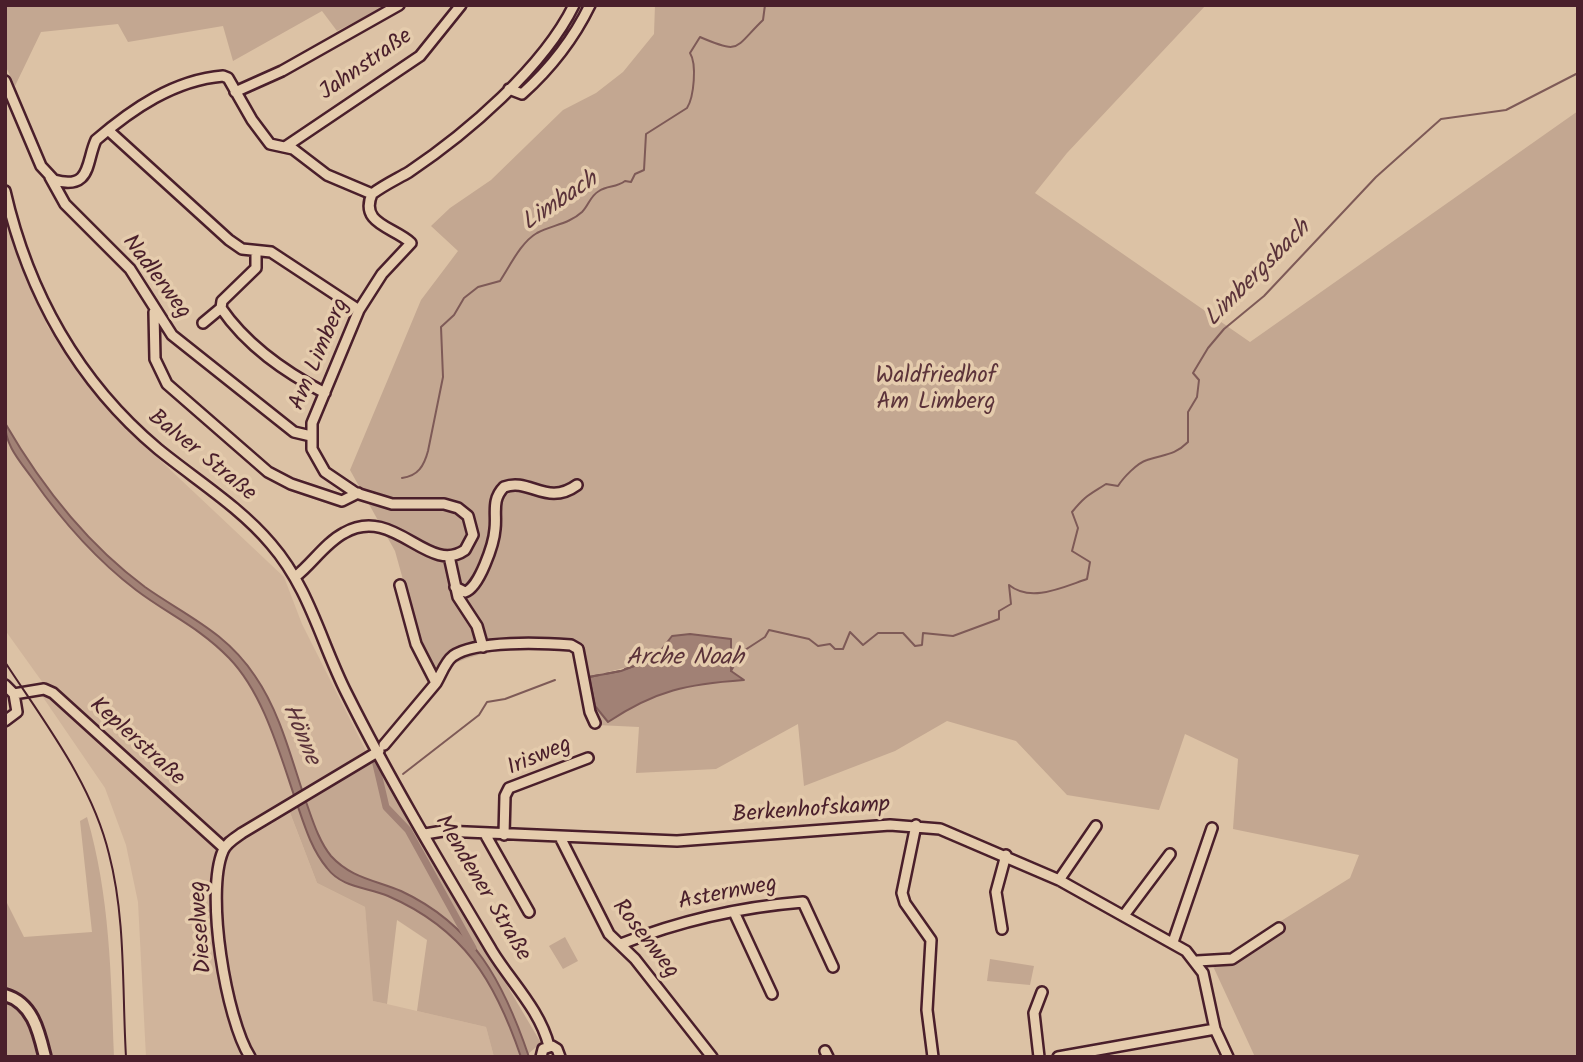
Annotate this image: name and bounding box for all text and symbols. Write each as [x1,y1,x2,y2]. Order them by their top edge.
street label: Jahnstraße [315,24,419,108]
water label: Limbach [518,167,604,239]
water label: Limbergsbach [1200,216,1318,334]
street label: Nadlerweg [114,230,196,326]
street label: Am Limberg [285,295,357,415]
park label: Waldfriedhof Am Limberg [876,364,996,418]
street label: Balver Straße [141,405,261,509]
water label: Arche Noah [626,646,744,674]
street label: Keplerstraße [82,693,190,793]
water label: Hönne [273,700,325,770]
street label: Irisweg [504,732,576,784]
street label: Berkenhofskamp [731,793,891,831]
street label: Mendener Straße [427,811,535,967]
street label: Asternweg [676,872,780,918]
street label: Dieselweg [186,880,220,974]
street label: Rosenweg [604,895,684,985]

